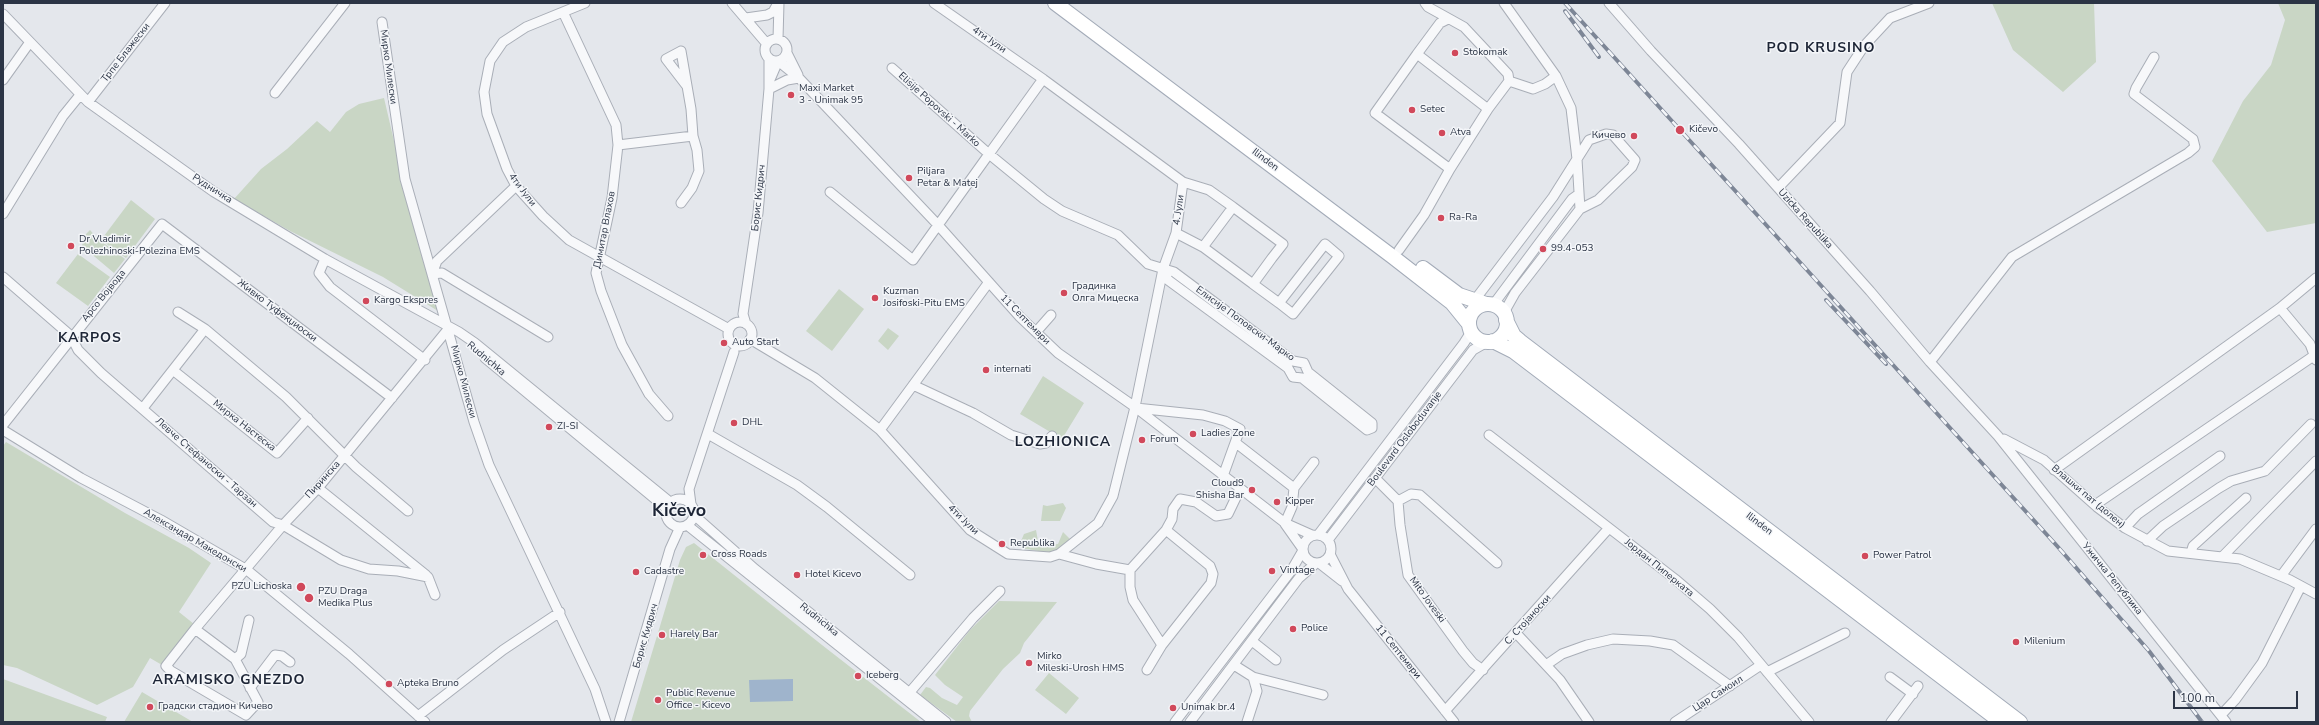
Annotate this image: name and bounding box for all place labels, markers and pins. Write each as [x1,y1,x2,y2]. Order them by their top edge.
place label: Stokomak [1463,47,1507,59]
marker: Stokomak [1450,48,1460,58]
place label: Maxi Market 3 - Unimak 95 [799,83,863,106]
marker: Maxi Market 3 - Unimak 95 [786,90,796,100]
place label: Setec [1420,104,1445,116]
marker: Setec [1407,105,1417,115]
marker: Kičevo [1674,124,1686,136]
place label: Kičevo [1689,124,1718,136]
place label: Atva [1450,127,1471,139]
marker: Atva [1437,128,1447,138]
place label: Кичево [1592,130,1626,142]
marker: Кичево [1629,131,1639,141]
place label: Piljara Petar & Matej [917,166,978,190]
marker: Piljara Petar & Matej [904,173,914,183]
place label: Ra-Ra [1449,212,1477,224]
marker: Ra-Ra [1436,213,1446,223]
place label: Dr Vladimir Polezhinoski-Polezina EMS [79,234,200,258]
marker: Dr Vladimir Polezhinoski-Polezina EMS [66,241,76,251]
place label: 99.4-053 [1551,243,1594,255]
marker: 99.4-053 [1538,244,1548,254]
place label: Градинка Олга Мицеска [1072,281,1139,304]
place label: Kuzman Josifoski-Pitu EMS [883,286,965,310]
marker: Градинка Олга Мицеска [1059,288,1069,298]
marker: Kuzman Josifoski-Pitu EMS [870,293,880,303]
place label: Kargo Ekspres [374,295,438,307]
marker: Kargo Ekspres [361,296,371,306]
place label: Auto Start [732,337,779,349]
marker: Auto Start [719,338,729,348]
place label: internati [994,364,1031,376]
marker: internati [981,365,991,375]
place label: DHL [742,417,762,429]
marker: DHL [729,418,739,428]
place label: ZI-SI [557,421,578,433]
marker: ZI-SI [544,422,554,432]
place label: Ladies Zone [1201,428,1255,440]
marker: Ladies Zone [1188,429,1198,439]
place label: Forum [1150,434,1179,446]
marker: Forum [1137,435,1147,445]
place label: Cloud9 Shisha Bar [1196,478,1244,502]
marker: Cloud9 Shisha Bar [1247,485,1257,495]
place label: Kipper [1285,496,1314,508]
marker: Kipper [1272,497,1282,507]
place label: Republika [1010,538,1055,550]
marker: Republika [997,539,1007,549]
place label: Cross Roads [711,549,767,561]
marker: Cross Roads [698,550,708,560]
place label: Power Patrol [1873,550,1931,562]
marker: Power Patrol [1860,551,1870,561]
place label: Vintage [1280,565,1315,577]
place label: Cadastre [644,566,684,578]
marker: Vintage [1267,566,1277,576]
marker: Cadastre [631,567,641,577]
place label: Hotel Kicevo [805,569,861,581]
marker: Hotel Kicevo [792,570,802,580]
place label: PZU Lichoska [231,581,292,593]
marker: PZU Lichoska [295,581,307,593]
place label: PZU Draga Medika Plus [318,586,373,610]
marker: PZU Draga Medika Plus [303,592,315,604]
place label: Police [1301,623,1328,635]
marker: Police [1288,624,1298,634]
place label: Harely Bar [670,629,718,641]
marker: Harely Bar [657,630,667,640]
place label: Milenium [2024,636,2065,648]
marker: Milenium [2011,637,2021,647]
place label: Mirko Mileski-Urosh HMS [1037,651,1124,674]
marker: Mirko Mileski-Urosh HMS [1024,658,1034,668]
place label: Iceberg [866,670,899,682]
marker: Iceberg [853,671,863,681]
place label: Apteka Bruno [397,678,459,690]
marker: Apteka Bruno [384,679,394,689]
place label: Public Revenue Office - Kicevo [666,688,735,712]
marker: Public Revenue Office - Kicevo [653,695,663,705]
place label: Градски стадион Кичево [158,701,273,713]
marker: Градски стадион Кичево [145,702,155,712]
place label: Unimak br.4 [1181,702,1235,714]
marker: Unimak br.4 [1168,703,1178,713]

